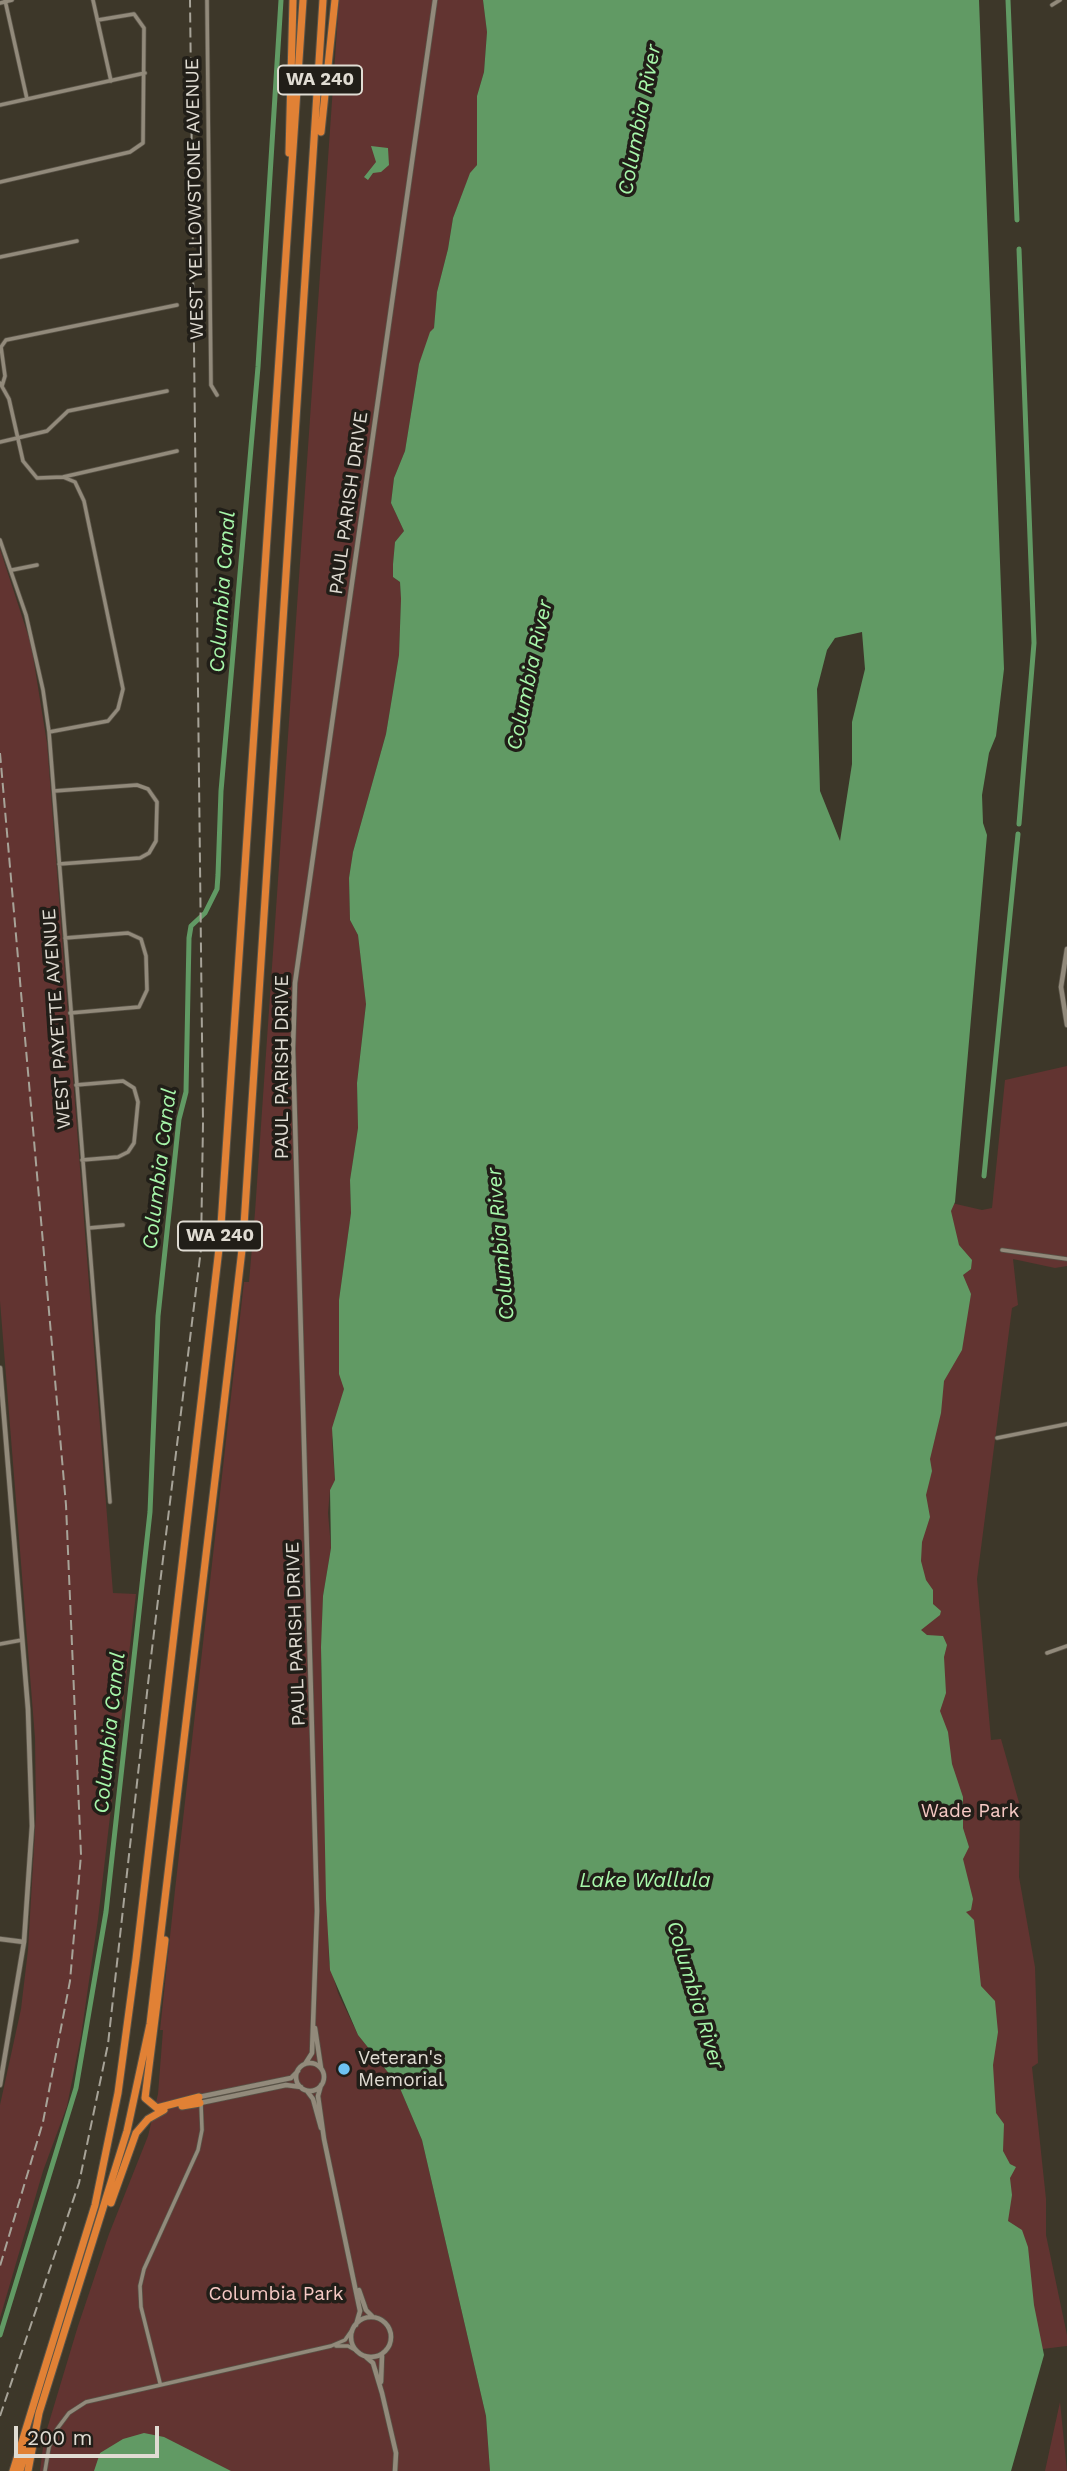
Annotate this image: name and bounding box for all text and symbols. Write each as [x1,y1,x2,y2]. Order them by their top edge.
water label: Columbia River [613,42,667,198]
street label: WEST YELLOWSTONE AVENUE [181,58,209,340]
road number: WA 240 [278,66,362,94]
street label: PAUL PARISH DRIVE [325,410,373,596]
water label: Columbia Canal [205,510,241,674]
water label: Columbia River [502,598,558,752]
street label: WEST PAYETTE AVENUE [38,908,76,1130]
street label: PAUL PARISH DRIVE [271,975,293,1159]
water label: Columbia Canal [138,1087,182,1251]
water label: Columbia River [482,1167,520,1321]
road number: WA 240 [178,1222,262,1251]
street label: PAUL PARISH DRIVE [281,1541,311,1727]
water label: Columbia Canal [89,1651,131,1815]
park label: Wade Park [921,1800,1019,1822]
water label: Lake Wallula [579,1868,711,1894]
water label: Columbia River [661,1918,729,2072]
place label: Veteran's Memorial [358,2047,444,2091]
marker: Veteran's Memorial [336,2061,352,2077]
park label: Columbia Park [208,2283,344,2305]
scale bar [18,2412,163,2456]
text: 200 m [27,2425,93,2450]

